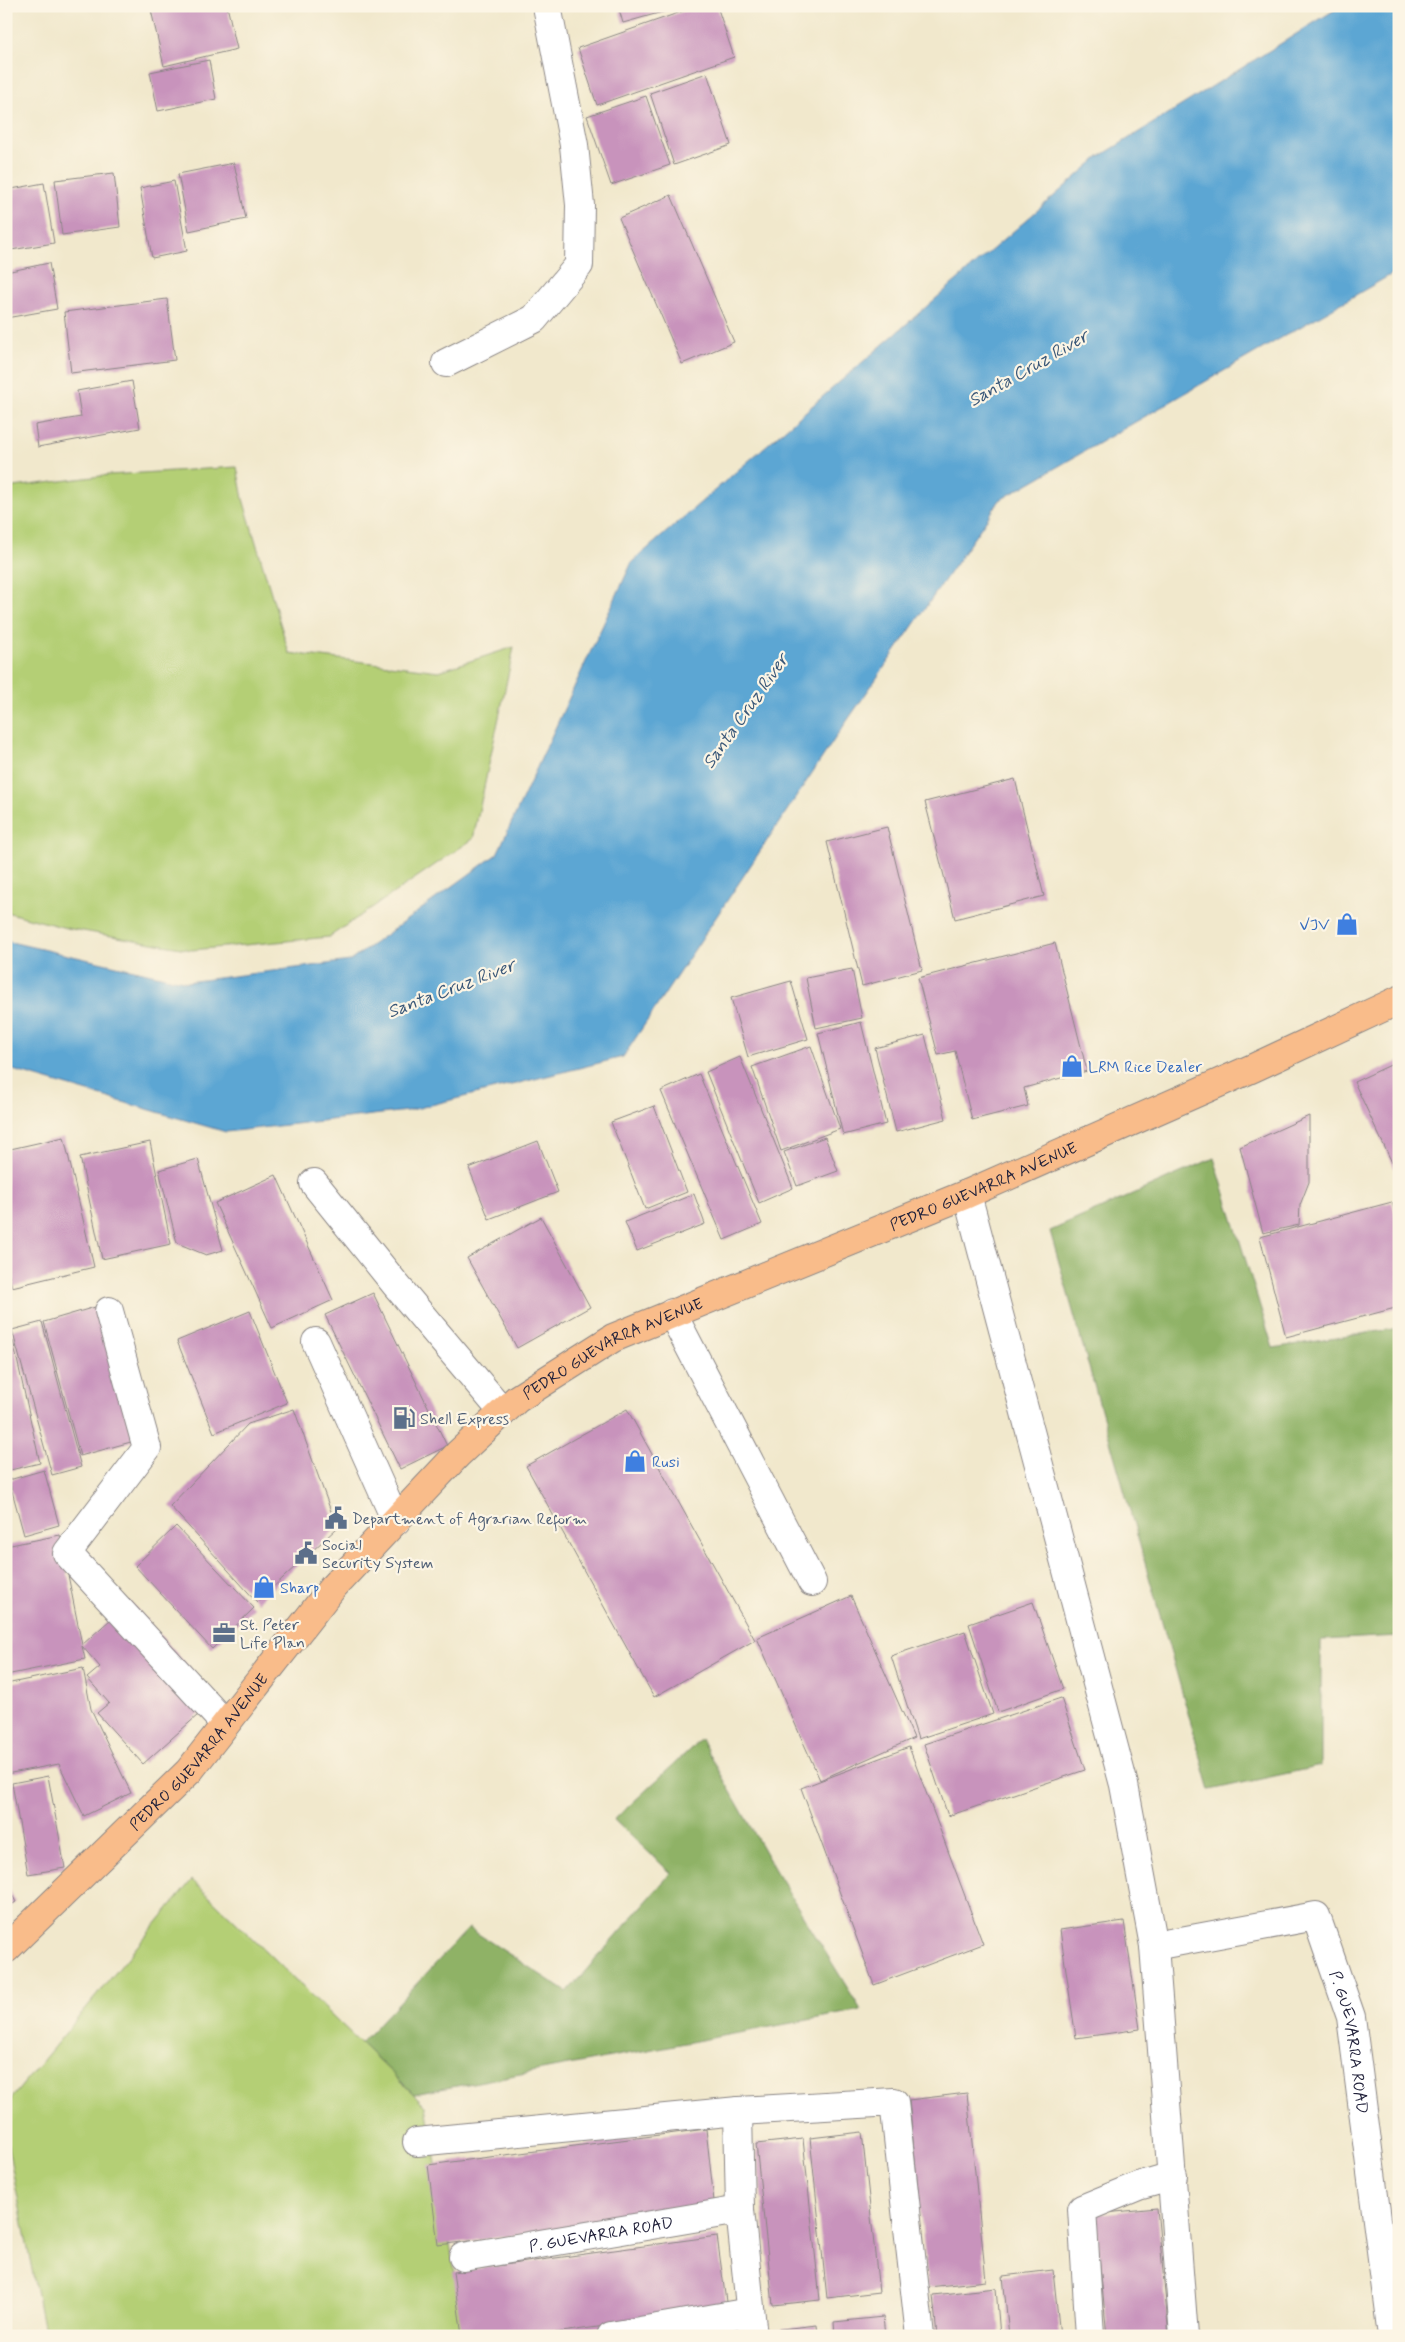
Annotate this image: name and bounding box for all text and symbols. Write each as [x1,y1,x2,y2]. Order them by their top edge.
water label: Santa Cruz River [964,324,1095,413]
water label: Santa Cruz River [697,647,796,774]
shop icon: VJV [1334,911,1360,937]
place label: VJV [1300,915,1330,936]
water label: Santa Cruz River [384,953,521,1024]
shop icon: LRM Rice Dealer [1059,1053,1085,1079]
place label: LRM Rice Dealer [1088,1057,1202,1078]
street label: PEDRO GUEVARRA AVENUE [887,1138,1081,1236]
street label: PEDRO GUEVARRA AVENUE [519,1293,706,1405]
fuel station icon: Shell Express [391,1405,417,1431]
place label: Shell Express [420,1409,509,1430]
shop icon: Rusi [622,1448,648,1474]
place label: Rusi [652,1452,680,1473]
public building icon: Department of Agrarian Reform [323,1505,349,1531]
place label: Department of Agrarian Reform [352,1509,587,1532]
place label: Social Security System [322,1535,433,1574]
public building icon: Social Security System [293,1540,319,1566]
shop icon: Sharp [251,1574,277,1600]
place label: Sharp [280,1578,319,1599]
place label: St. Peter Life Plan [240,1615,305,1654]
office icon: St. Peter Life Plan [211,1620,237,1646]
street label: PEDRO GUEVARRA AVENUE [125,1670,273,1836]
street label: P. GUEVARRA ROAD [1324,1968,1372,2115]
street label: P. GUEVARRA ROAD [528,2212,675,2258]

